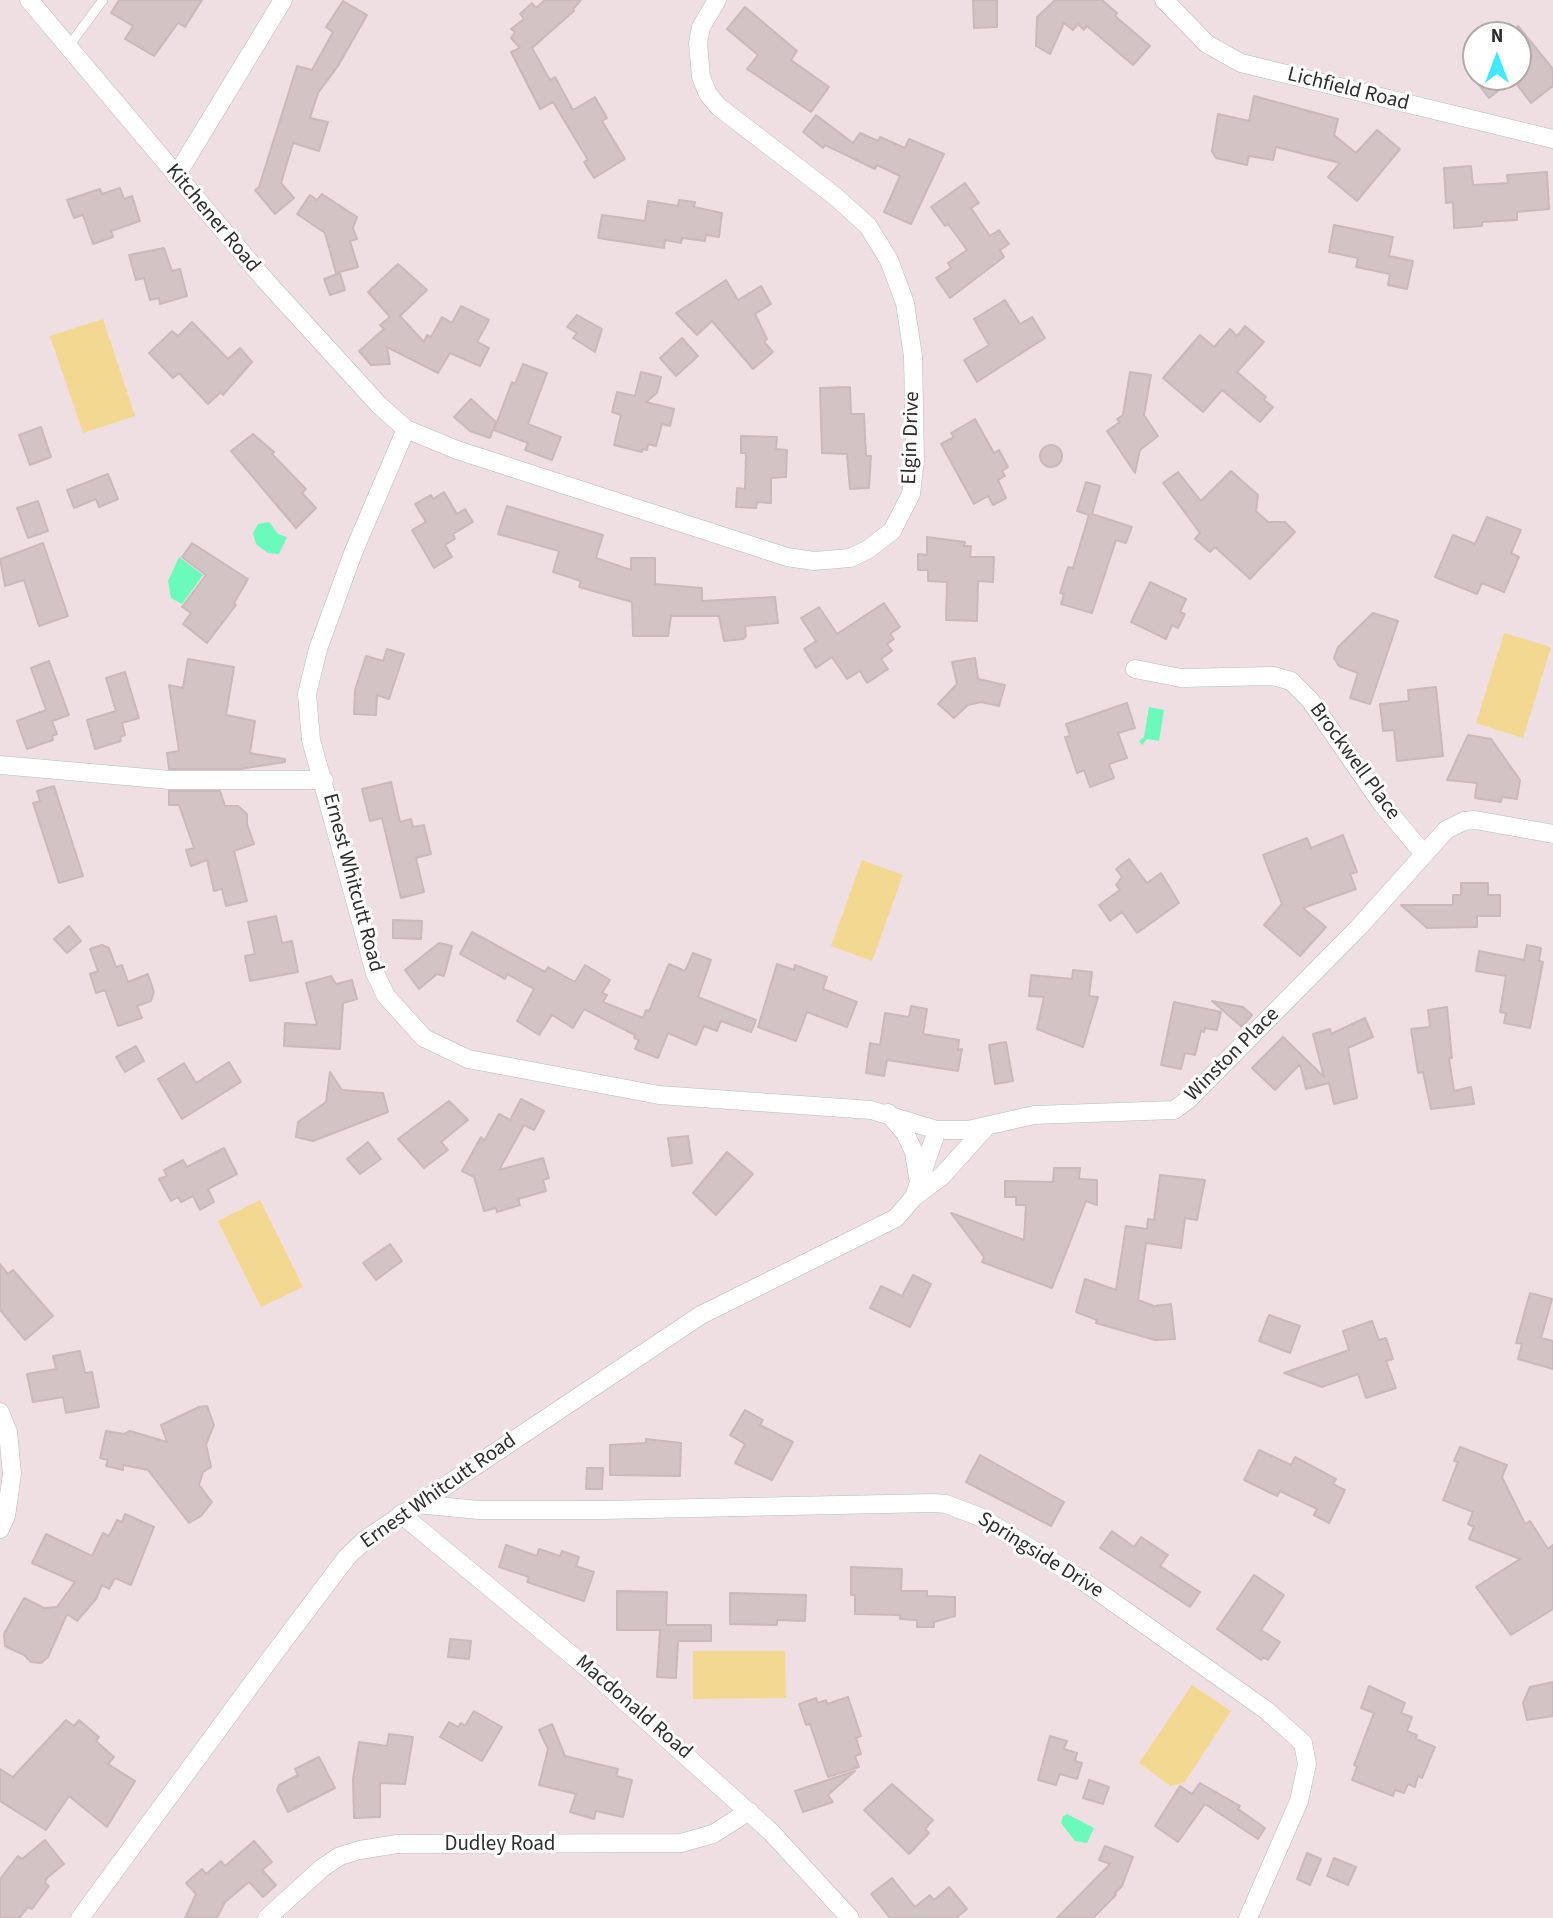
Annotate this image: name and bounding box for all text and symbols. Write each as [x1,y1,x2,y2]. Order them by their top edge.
north arrow [1462,21,1532,91]
text: N [1491,23,1503,50]
street label: Lichfield Road [1285,63,1411,117]
street label: Kitchener Road [159,160,265,278]
street label: Elgin Drive [898,391,926,485]
street label: Brockwell Place [1303,699,1405,825]
street label: Ernest Whitcutt Road [316,791,388,975]
street label: Winston Place [1181,1003,1285,1107]
street label: Ernest Whitcutt Road [356,1429,522,1555]
street label: Springside Drive [973,1507,1107,1605]
street label: Macdonald Road [569,1650,697,1766]
street label: Dudley Road [445,1832,555,1858]

